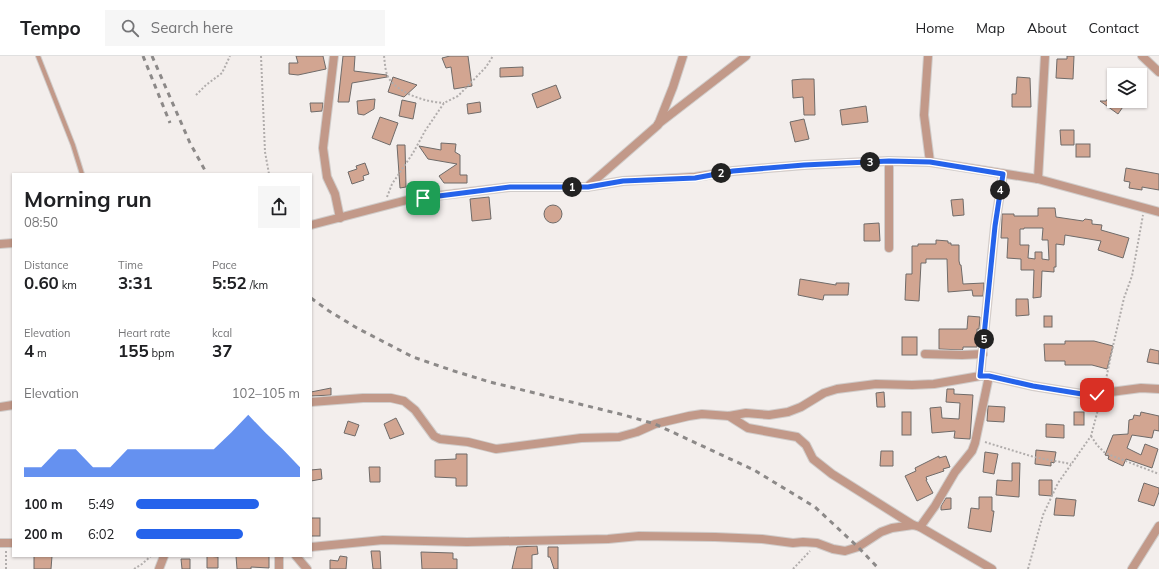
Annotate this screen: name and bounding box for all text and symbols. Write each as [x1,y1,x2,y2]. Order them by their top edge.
search box [105,10,385,46]
text: Tempo [20,16,81,40]
icon: search [119,17,141,39]
text: Search here [151,18,233,37]
text: Home [915,19,954,37]
text: Map [976,19,1005,37]
text: About [1027,19,1067,37]
text: Contact [1089,19,1139,37]
map controls [1107,68,1147,108]
button: layers [1107,68,1147,108]
pin: 3 [860,152,880,172]
text: 3 [867,155,873,169]
pin: 2 [711,163,731,183]
text: 2 [718,166,724,180]
pin: 1 [562,177,582,197]
text: 1 [569,180,575,194]
pin: 4 [990,180,1010,200]
pin [406,181,440,215]
text: 4 [997,183,1003,197]
text: Morning run [24,185,152,213]
button: share [258,186,300,228]
icon: arrive [412,187,434,209]
text: 08:50 [24,214,58,230]
text: Distance [24,258,68,272]
text: Time [118,258,143,272]
text: Pace [212,258,237,272]
text: 0.60 [24,272,59,293]
text: 3:31 [118,272,153,293]
text: 5:52 [212,272,247,293]
text: km [59,278,77,292]
text: /km [247,278,268,292]
text: Elevation [24,326,71,340]
text: Heart rate [118,326,170,340]
text: kcal [212,326,232,340]
pin: 5 [974,329,994,349]
text: 5 [981,332,987,346]
text: 4 [24,340,34,361]
text: 155 [118,340,149,361]
text: 37 [212,340,232,361]
text: m [34,346,47,360]
text: bpm [149,346,174,360]
pin [1080,378,1114,412]
icon: check [1086,384,1108,406]
text: Elevation [24,385,79,401]
text: 102–105 m [232,385,300,401]
text: 100 m [24,496,63,512]
text: 5:49 [88,496,114,512]
text: 200 m [24,526,63,542]
text: 6:02 [88,526,114,542]

